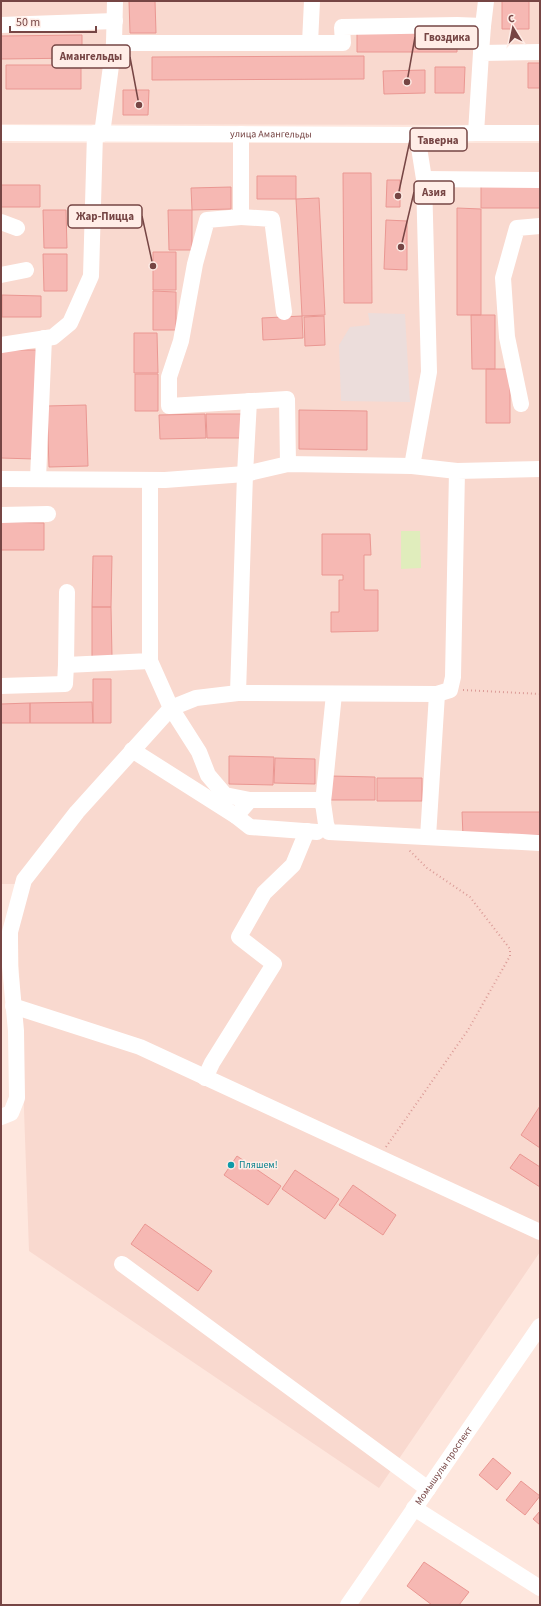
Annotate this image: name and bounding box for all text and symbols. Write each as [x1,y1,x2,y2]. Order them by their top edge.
scale bar [10,8,96,34]
north arrow [493,8,533,48]
text: С [507,11,516,27]
text: 50 m [16,14,40,31]
callout: Гвоздика [415,26,478,49]
text: Гвоздика [424,30,471,45]
callout: Амангельды [52,45,130,68]
text: Амангельды [59,49,122,64]
street label: улица Амангельды [230,127,312,141]
callout: Таверна [410,128,467,151]
text: Таверна [417,133,459,148]
callout: Азия [414,181,454,204]
text: Азия [421,185,446,200]
callout: Жар-Пицца [68,205,142,228]
text: Жар-Пицца [76,209,134,224]
place label: Пляшем! [239,1158,278,1172]
marker: Пляшем! [226,1160,236,1170]
street label: Момышулы проспект [412,1423,476,1508]

